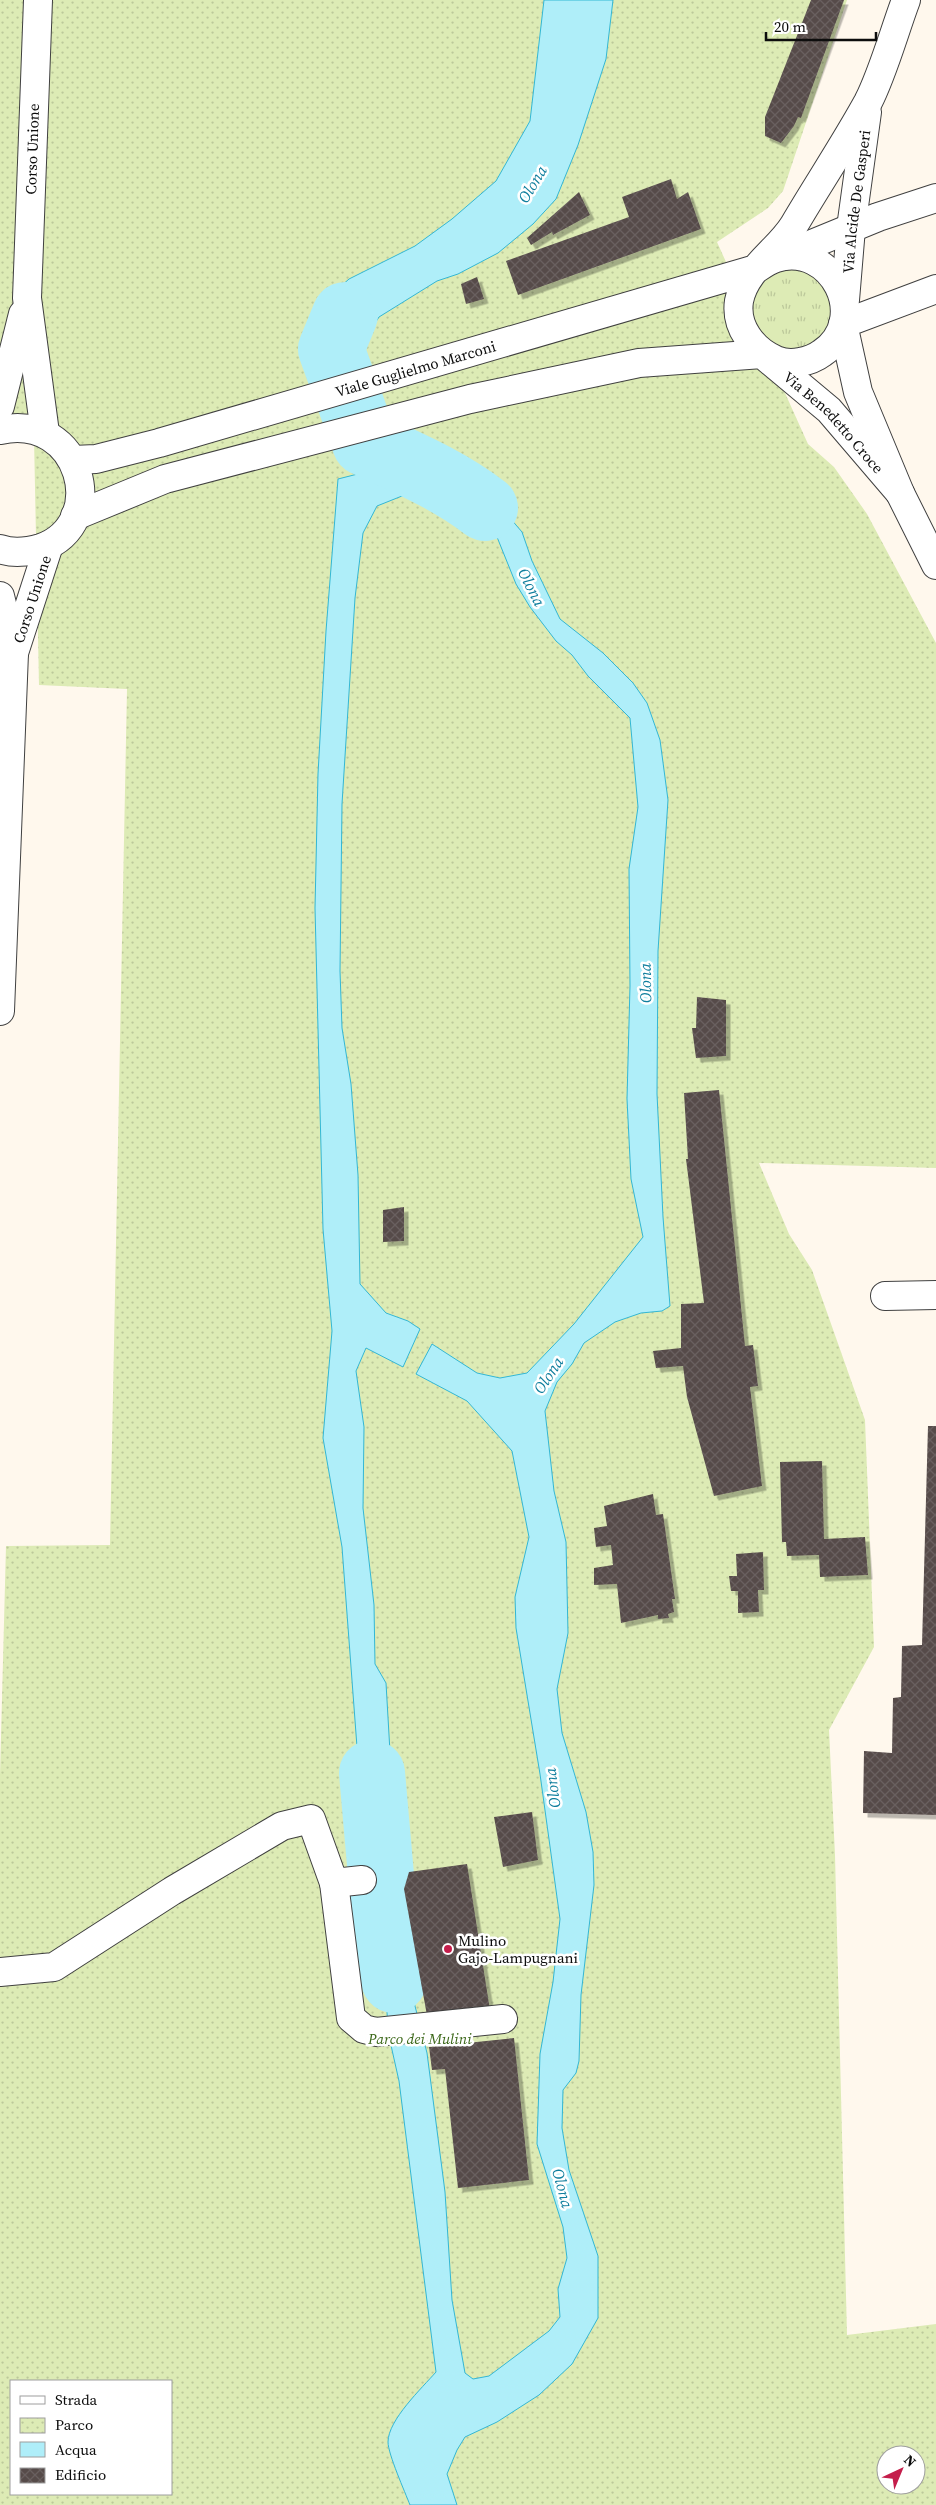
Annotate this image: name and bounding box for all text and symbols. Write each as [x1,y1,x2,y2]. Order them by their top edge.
scale bar [766,10,876,42]
text: 20 m [774,16,806,37]
street label: Corso Unione [20,103,44,195]
street label: Via Alcide De Gasperi [837,128,875,274]
water label: Olona [512,161,552,207]
street label: Viale Guglielmo Marconi [333,335,498,402]
street label: Via Benedetto Croce [779,366,889,478]
street label: Corso Unione [7,552,56,646]
water label: Olona [513,564,551,610]
water label: Olona [634,962,656,1003]
water label: Olona [528,1352,569,1398]
water label: Olona [539,1766,565,1809]
place label: Mulino Gajo-Lampugnani [458,1930,578,1968]
marker: Mulino Gajo-Lampugnani [442,1943,454,1955]
park label: Parco dei Mulini [367,2028,472,2049]
water label: Olona [547,2166,579,2211]
legend [10,2380,172,2495]
text: Strada [55,2389,98,2410]
text: Parco [55,2414,93,2435]
text: Acqua [55,2439,97,2460]
north arrow [876,2445,926,2495]
text: N [899,2450,921,2471]
text: Edificio [55,2464,106,2485]

